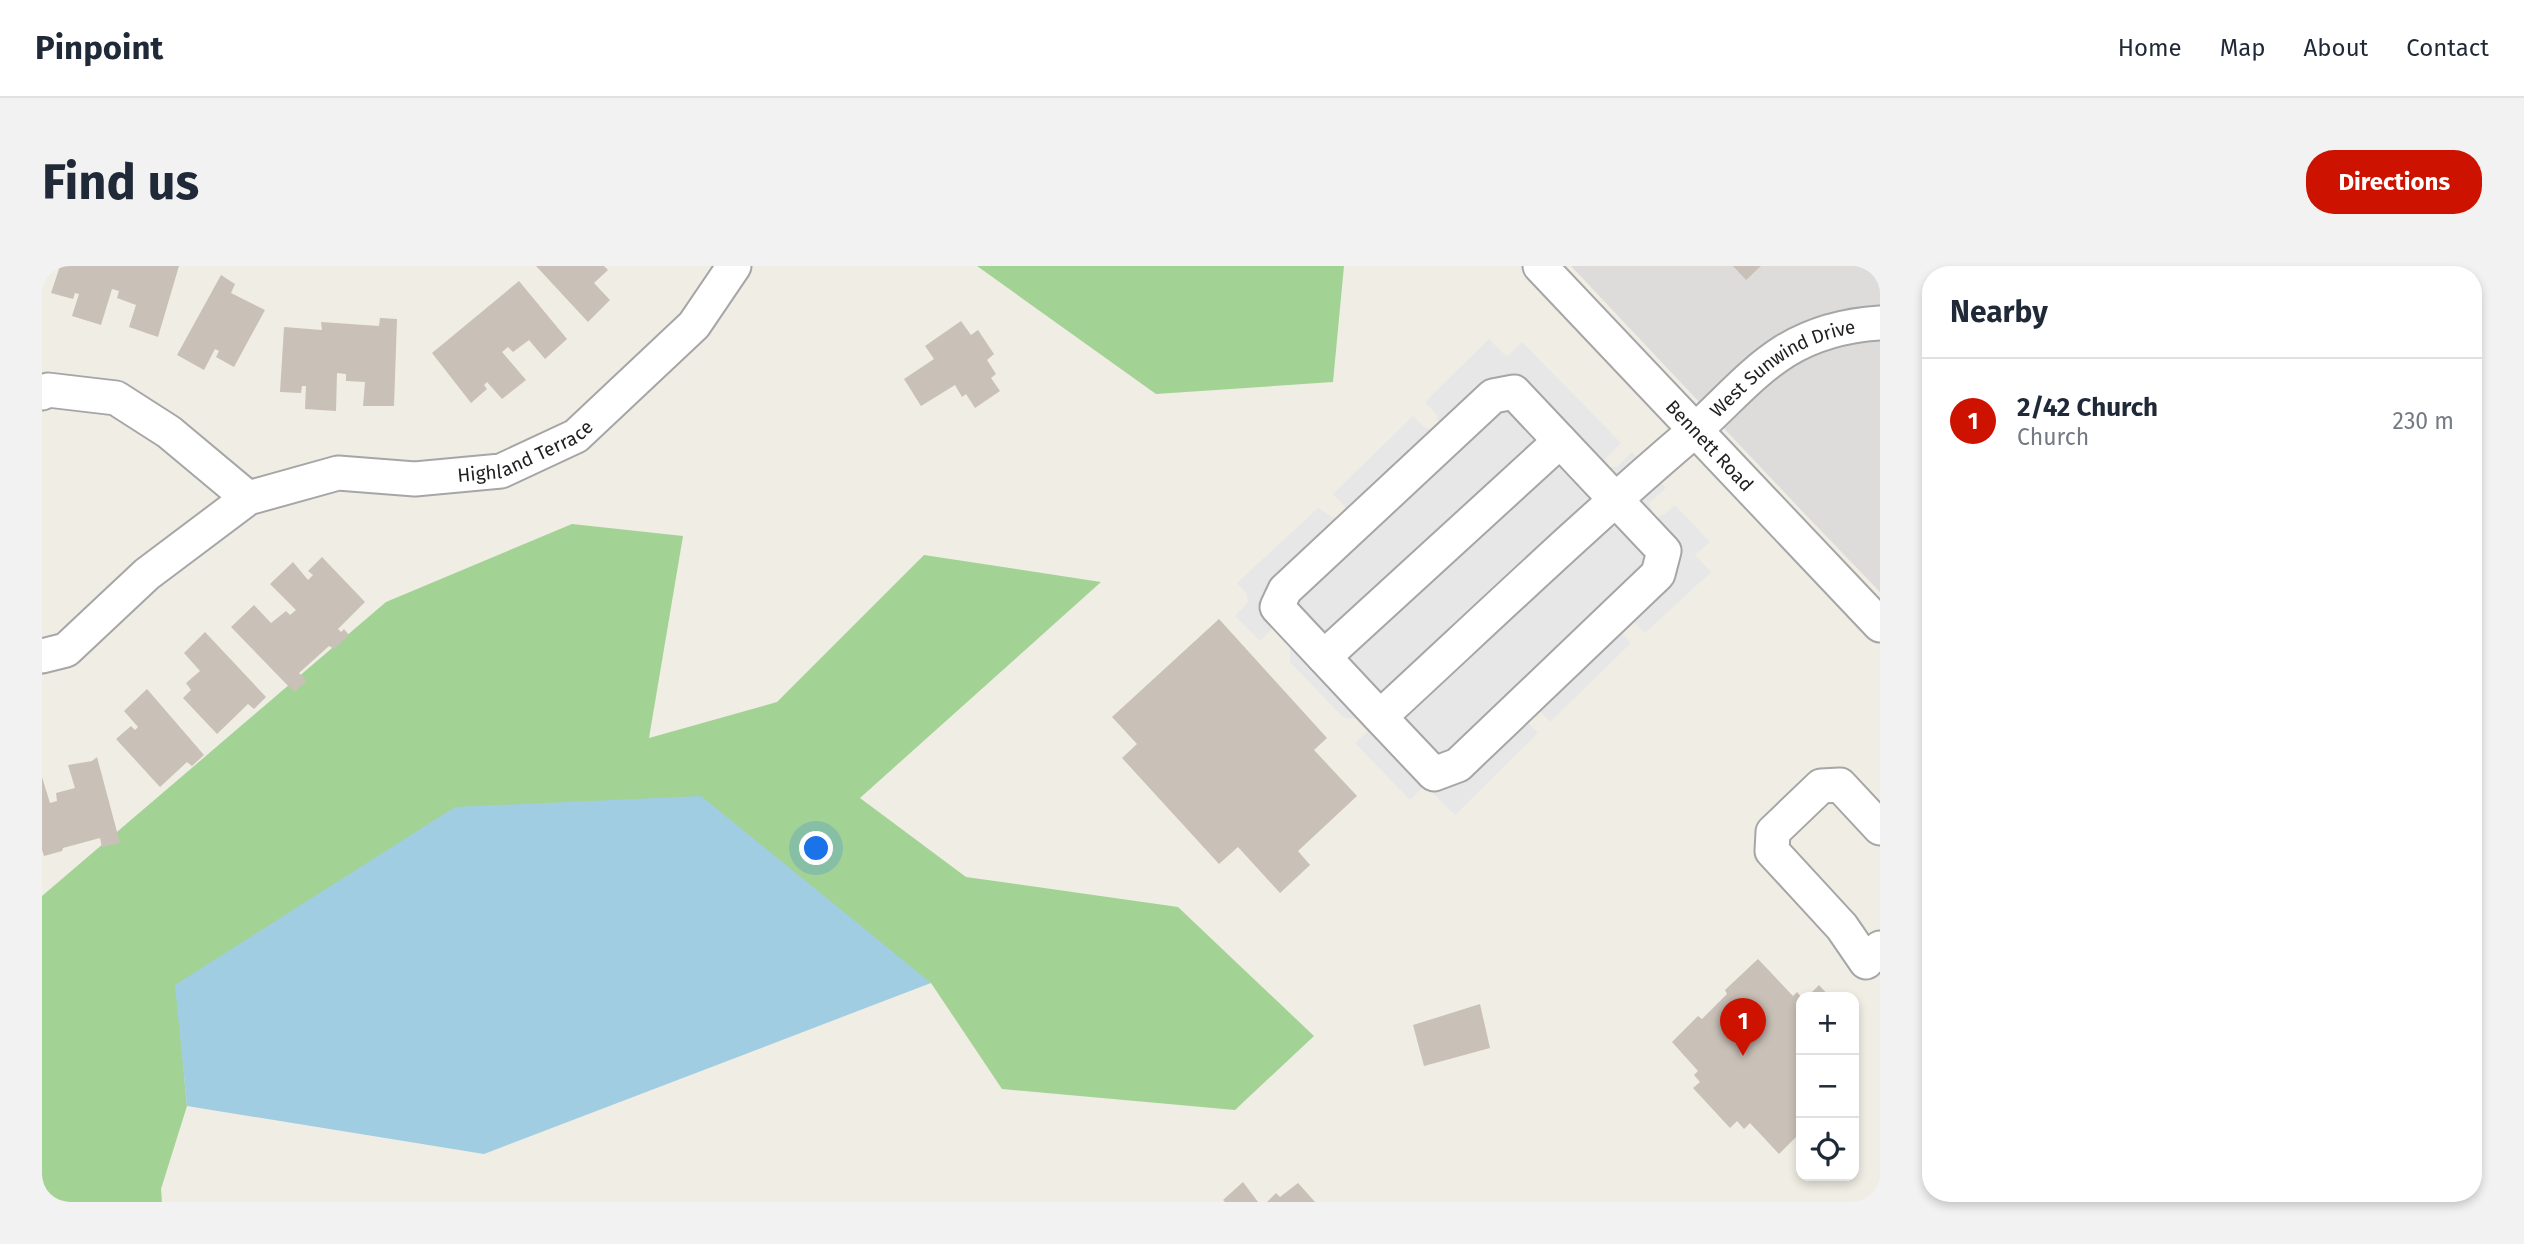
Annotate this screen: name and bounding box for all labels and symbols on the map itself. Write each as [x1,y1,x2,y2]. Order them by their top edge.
street label: West Sunwind Drive [1705,315,1857,422]
street label: Bennett Road [1661,395,1758,496]
street label: Highland Terrace [456,415,598,487]
your location [799,831,833,865]
pin: 1 [1720,998,1766,1056]

